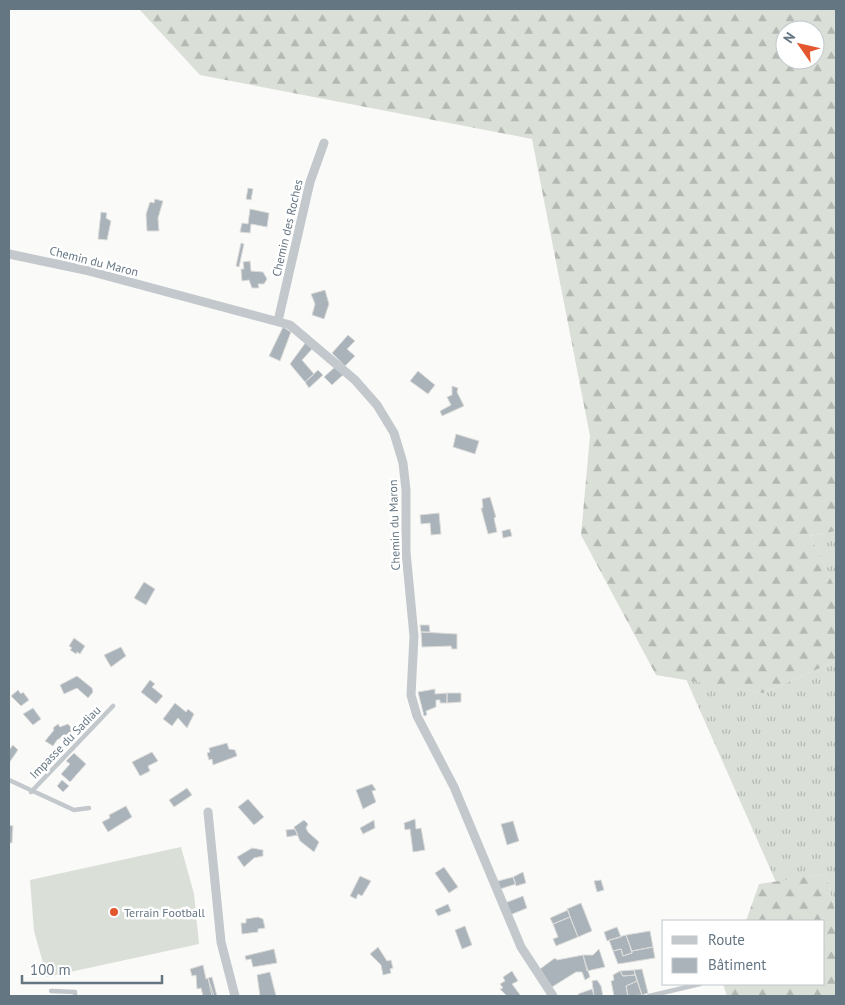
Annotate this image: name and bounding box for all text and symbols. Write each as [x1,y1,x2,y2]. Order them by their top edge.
north arrow [775,20,825,70]
text: N [779,29,799,47]
street label: Chemin des Roches [269,178,305,278]
street label: Chemin du Maron [48,243,140,279]
street label: Chemin du Maron [385,479,403,571]
street label: Impasse du Sadiau [26,702,104,782]
place label: Terrain Football [124,905,205,920]
marker: Terrain Football [108,906,120,918]
legend [662,920,825,985]
text: Route [708,930,745,949]
scale bar [22,952,162,984]
text: Bâtiment [708,955,766,974]
text: 100 m [30,960,71,979]

